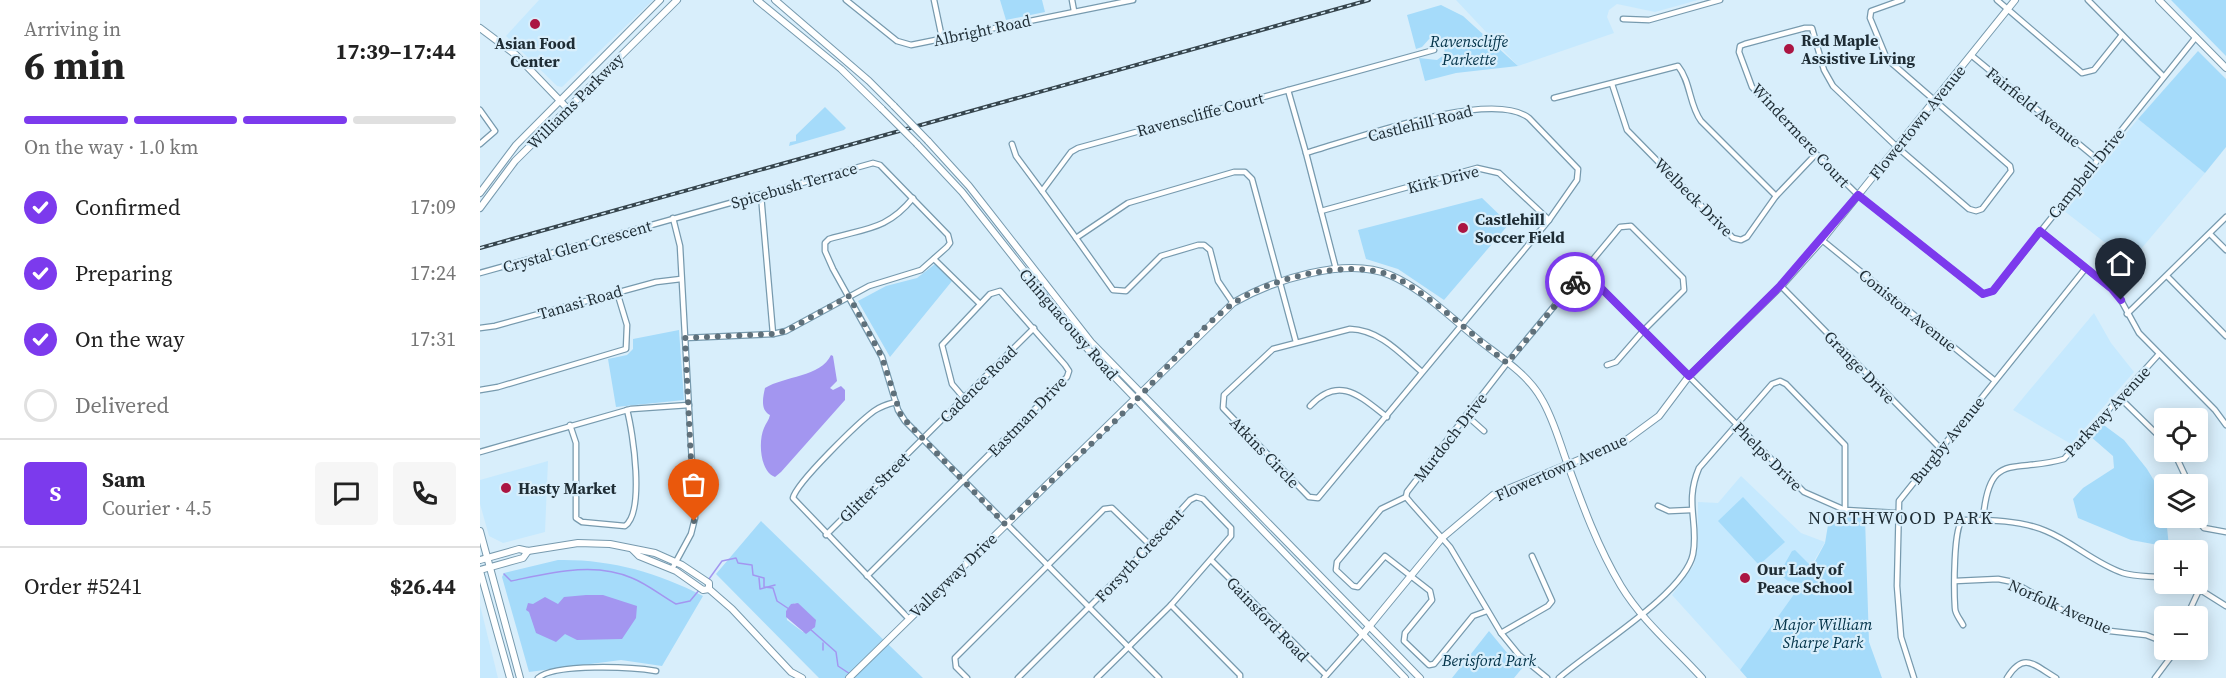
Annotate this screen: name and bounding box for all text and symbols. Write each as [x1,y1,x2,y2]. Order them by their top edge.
street label: Albright Road [931,9,1033,51]
text: Arriving in [24,15,121,43]
marker: Asian Food Center [528,17,542,31]
place label: Red Maple Assistive Living [1801,29,1916,69]
park label: Ravenscliffe Parkette [1429,30,1509,70]
place label: Asian Food Center [494,32,576,72]
text: 17:39–17:44 [336,36,456,66]
text: 6 min [24,39,125,92]
marker: Red Maple Assistive Living [1782,42,1796,56]
street label: Williams Parkway [522,47,629,154]
street label: Flowertown Avenue [1864,60,1970,184]
street label: Fairfield Avenue [1982,62,2086,152]
street label: Windermere Court [1747,78,1856,192]
street label: Ravenscliffe Court [1134,86,1267,142]
street label: Castlehill Road [1365,99,1475,147]
street label: Campbell Drive [2043,123,2129,223]
text: On the way · 1.0 km [24,133,198,161]
street label: Welbeck Drive [1650,153,1738,241]
street label: Spicebush Terrace [728,156,860,214]
street label: Kirk Drive [1405,159,1481,199]
icon: check [24,191,57,224]
text: Confirmed [75,192,180,222]
text: 17:09 [410,193,456,221]
place label: Castlehill Soccer Field [1475,208,1565,248]
street label: Crystal Glen Crescent [500,214,655,278]
marker: Castlehill Soccer Field [1456,221,1470,235]
pin [2095,238,2146,300]
icon: home [2104,247,2137,280]
courier [1545,252,1605,312]
icon: check [24,257,57,290]
text: Preparing [75,258,172,288]
text: 17:24 [410,259,456,287]
street label: Chinguacousy Road [1015,264,1123,384]
street label: Coniston Avenue [1854,264,1962,356]
icon: bike [1559,266,1592,299]
street label: Tanasi Road [535,279,625,325]
icon: check [24,323,57,356]
text: On the way [75,324,184,354]
text: 17:31 [410,325,456,353]
street label: Grange Drive [1819,326,1901,408]
street label: Cadence Road [934,340,1022,428]
street label: Parkway Avenue [2059,361,2155,461]
street label: Eastman Drive [983,371,1071,461]
street label: Murdoch Drive [1408,388,1492,486]
text: Delivered [75,390,169,420]
street label: Burgby Avenue [1905,391,1989,489]
map controls [2154,408,2208,660]
button: locate [2154,408,2208,462]
street label: Atkins Circle [1225,411,1305,493]
street label: Phelps Drive [1728,416,1808,496]
street label: Flowertown Avenue [1492,428,1630,506]
street label: Glitter Street [834,446,915,527]
pin [668,459,719,521]
button: chat [315,462,378,525]
button: phone [393,462,456,525]
text: Sam [102,464,146,494]
icon: bag [677,468,710,501]
button: layers [2154,474,2208,528]
place label: Hasty Market [518,477,617,499]
text: S [50,478,61,508]
marker: Hasty Market [499,481,513,495]
text: Courier · 4.5 [102,494,211,522]
street label: Forsyth Crescent [1090,503,1189,607]
district label: NORTHWOOD PARK [1808,505,1994,530]
street label: Valleyway Drive [904,527,1002,623]
button: + [2154,540,2208,594]
place label: Our Lady of Peace School [1757,558,1853,598]
text: Order #5241 [24,571,142,601]
text: $26.44 [390,571,456,601]
marker: Our Lady of Peace School [1738,571,1752,585]
street label: Gainsford Road [1222,572,1314,666]
street label: Norfolk Avenue [2005,573,2115,639]
button: − [2154,606,2208,660]
park label: Major William Sharpe Park [1773,613,1872,653]
park label: Berisford Park [1441,649,1537,671]

